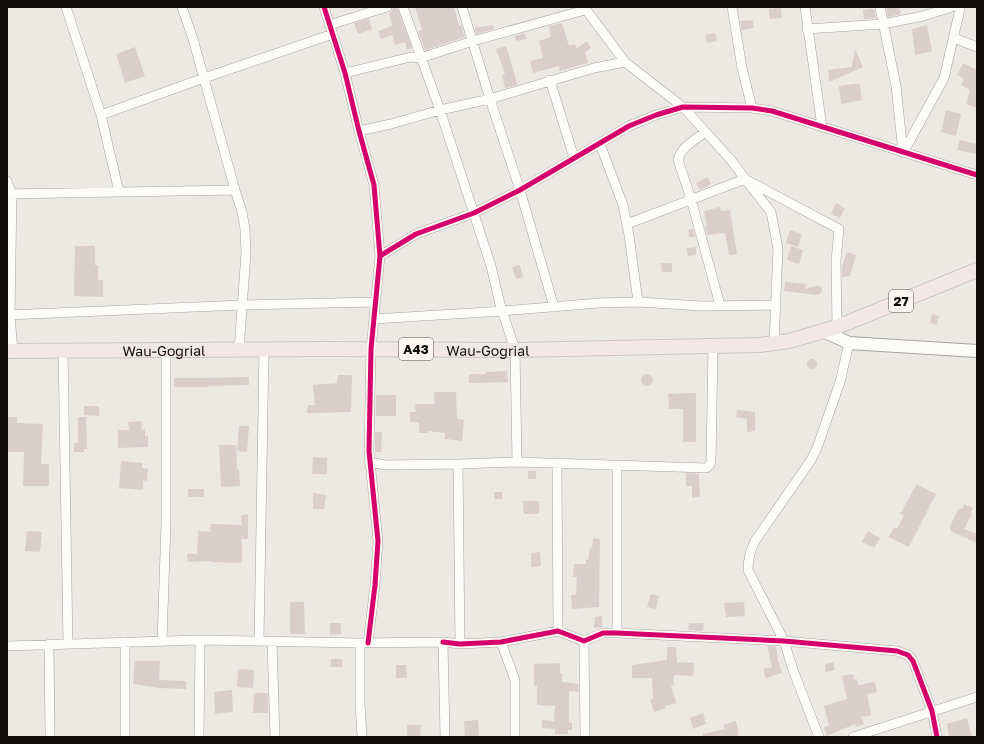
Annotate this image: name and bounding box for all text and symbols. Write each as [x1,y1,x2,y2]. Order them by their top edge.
road number: 27 [889,290,913,312]
road number: A43 [399,338,433,360]
street label: Wau-Gogrial [122,341,206,359]
street label: Wau-Gogrial [446,341,530,359]

